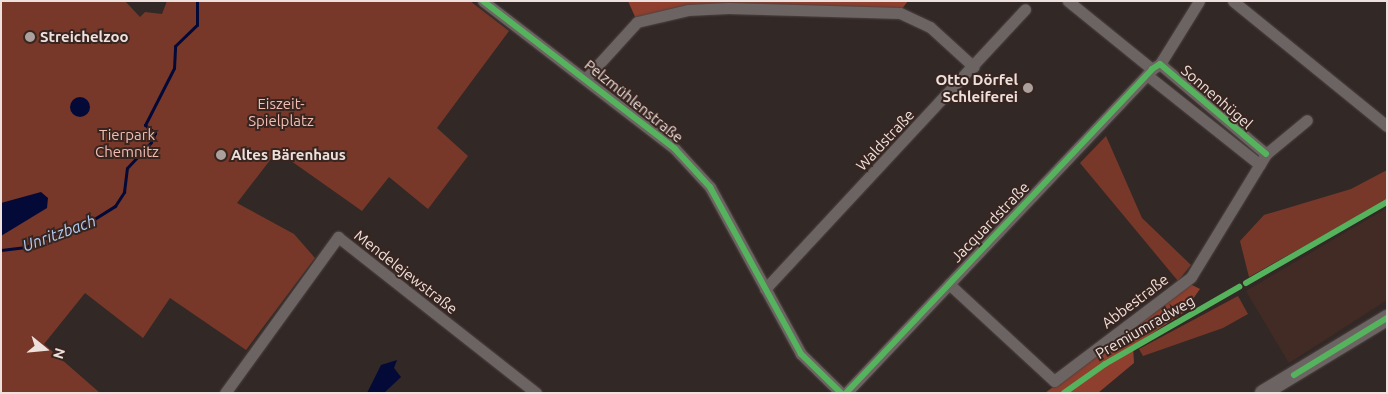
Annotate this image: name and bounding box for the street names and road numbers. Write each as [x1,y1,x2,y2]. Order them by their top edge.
street label: Pelzmühlenstraße [581,56,687,146]
street label: Sonnenhügel [1178,61,1256,133]
street label: Waldstraße [852,106,918,174]
street label: Jacquardstraße [947,178,1033,266]
street label: Mendelejewstraße [351,226,461,318]
street label: Abbestraße [1098,270,1172,332]
street label: Premiumradweg [1092,291,1198,363]

